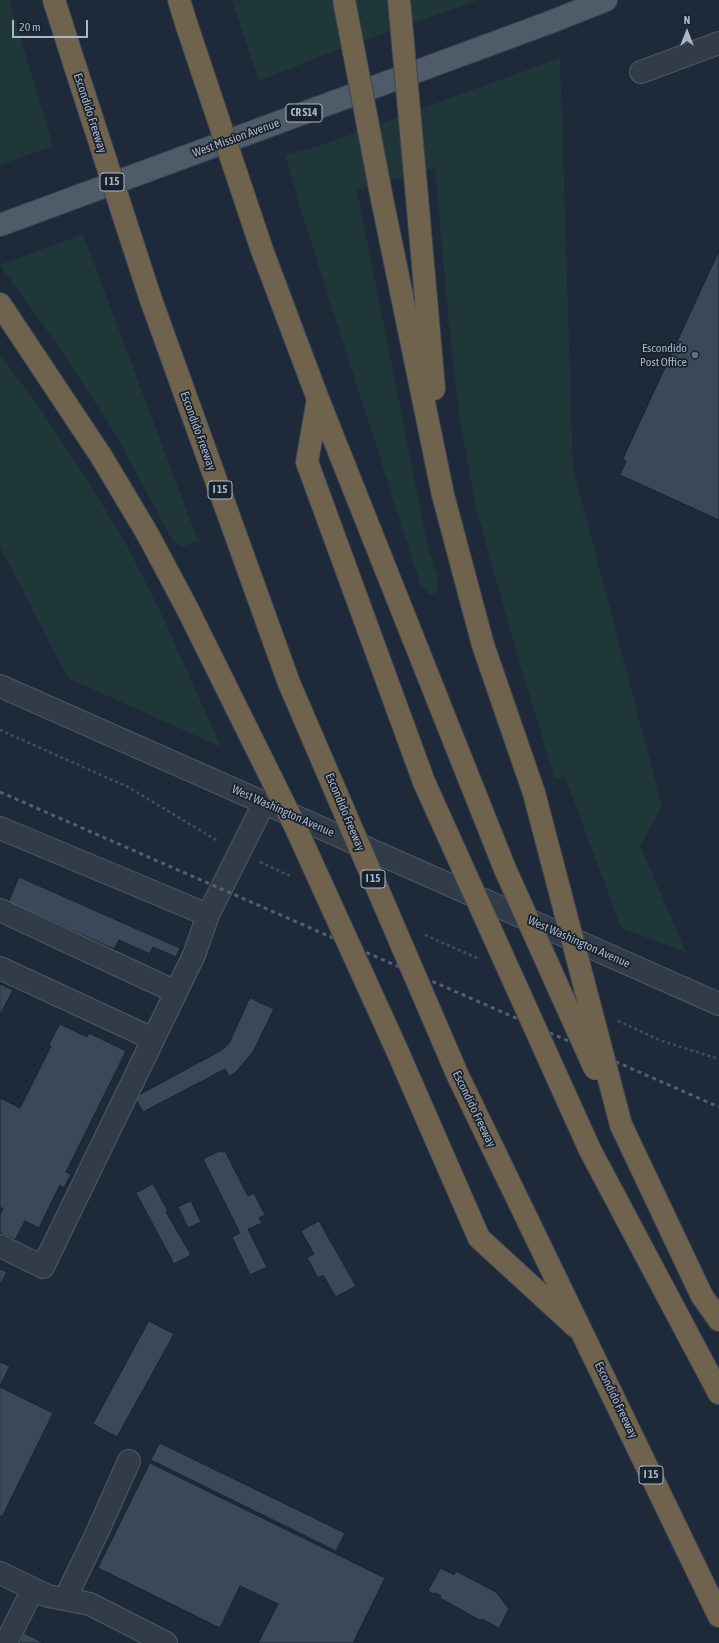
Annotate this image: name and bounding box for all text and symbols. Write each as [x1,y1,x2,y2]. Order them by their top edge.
scale bar [14,12,90,38]
north arrow [667,12,707,52]
text: N [684,14,690,26]
text: 20 m [19,20,41,34]
street label: Escondido Freeway [70,71,110,155]
road number: CR S14 [286,104,322,122]
street label: West Mission Avenue [191,116,281,160]
road number: I 15 [100,173,124,191]
place label: Escondido Post Office [640,341,687,369]
marker: Escondido Post Office [690,350,700,360]
street label: Escondido Freeway [177,389,219,473]
road number: I 15 [208,481,232,499]
street label: Escondido Freeway [322,771,368,853]
street label: West Washington Avenue [230,782,336,840]
road number: I 15 [361,870,385,888]
street label: West Washington Avenue [526,913,632,971]
street label: Escondido Freeway [449,1069,499,1149]
street label: Escondido Freeway [591,1360,641,1440]
road number: I 15 [639,1466,663,1484]

